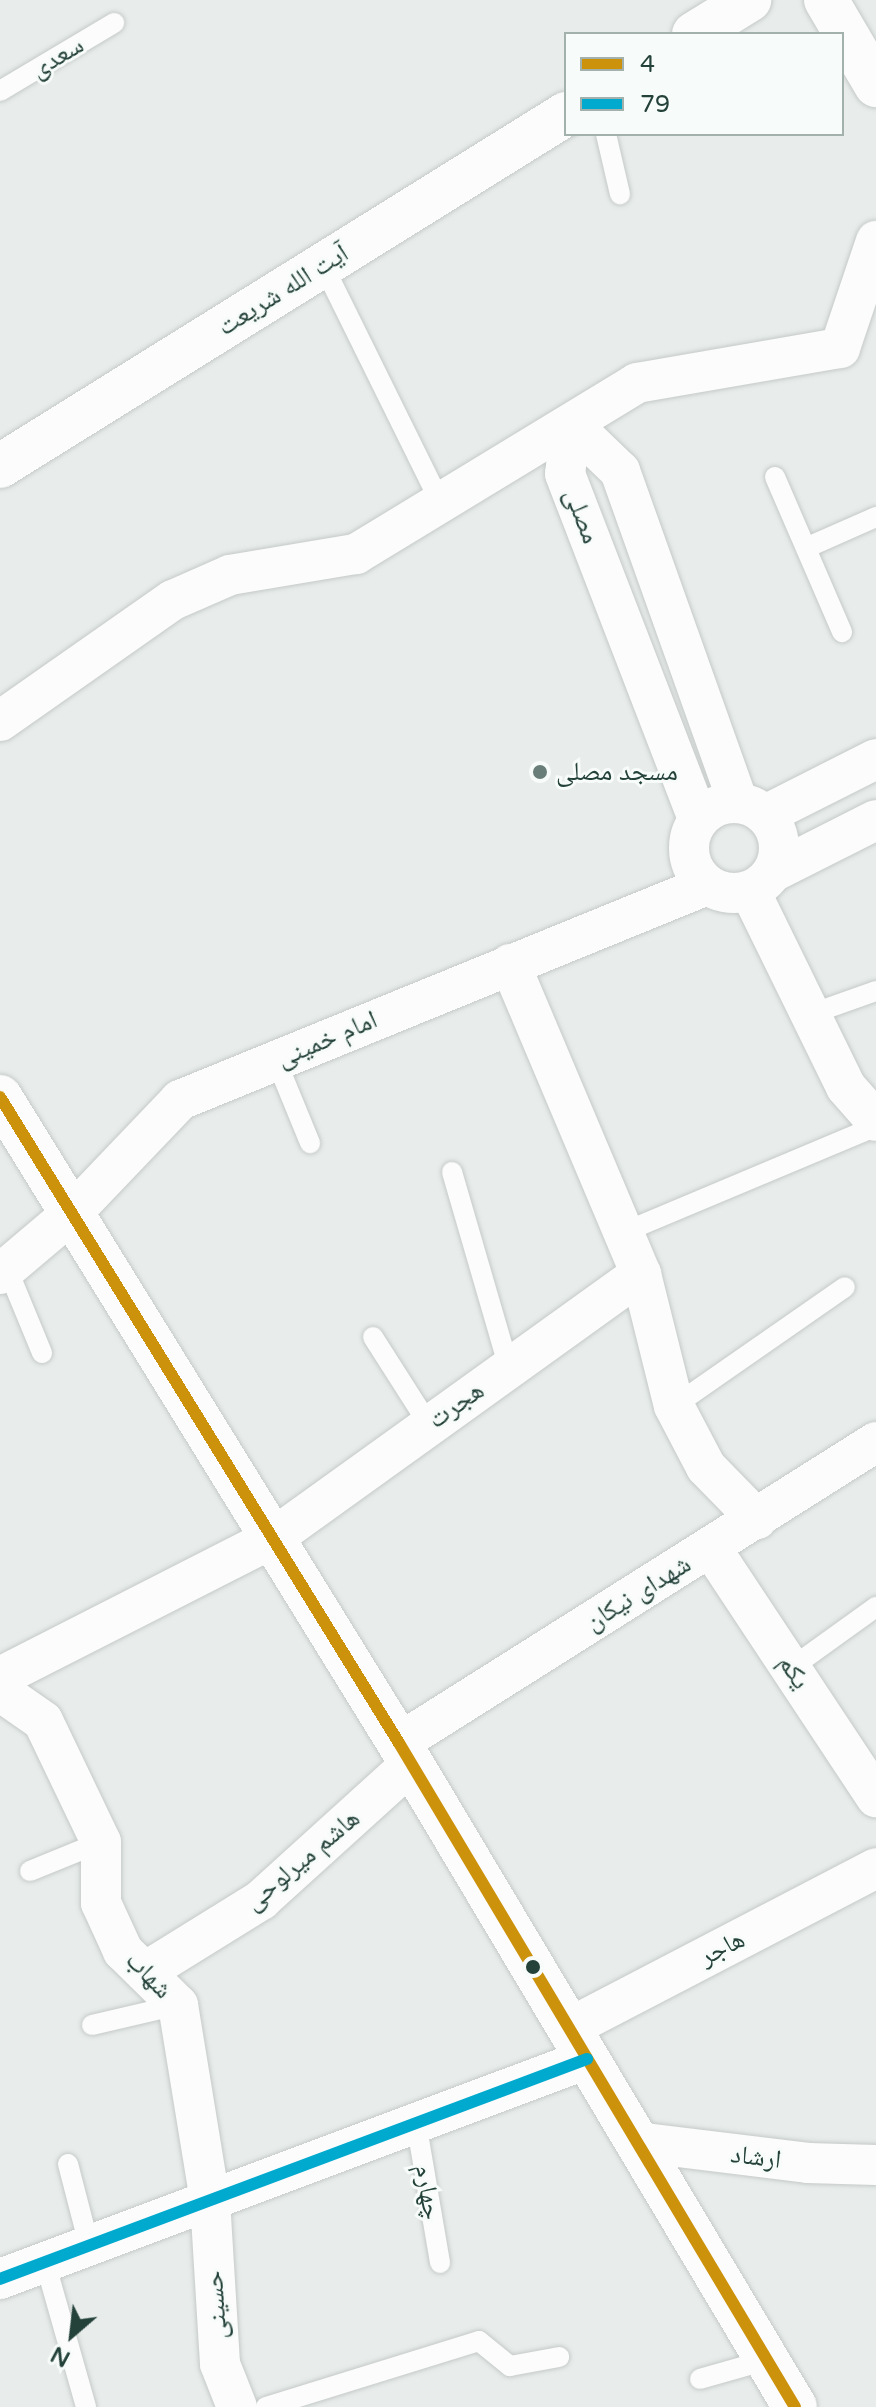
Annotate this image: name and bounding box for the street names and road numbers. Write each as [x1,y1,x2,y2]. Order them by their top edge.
street label: سعدی [25,29,89,85]
street label: آیت الله شریعت [212,237,354,343]
street label: مصلی [557,484,607,548]
street label: امام خمینی [272,1004,382,1074]
street label: هجرت [422,1375,490,1435]
street label: شهدای نیکان [579,1548,697,1638]
street label: یکم [771,1649,817,1695]
street label: هاشم میرلوحی [238,1803,366,1917]
street label: هاجر [694,1923,750,1973]
street label: شهاب [119,1945,179,2005]
street label: ارشاد [729,2138,783,2176]
street label: چهارم [408,2162,448,2222]
street label: حسینی [198,2270,234,2340]

